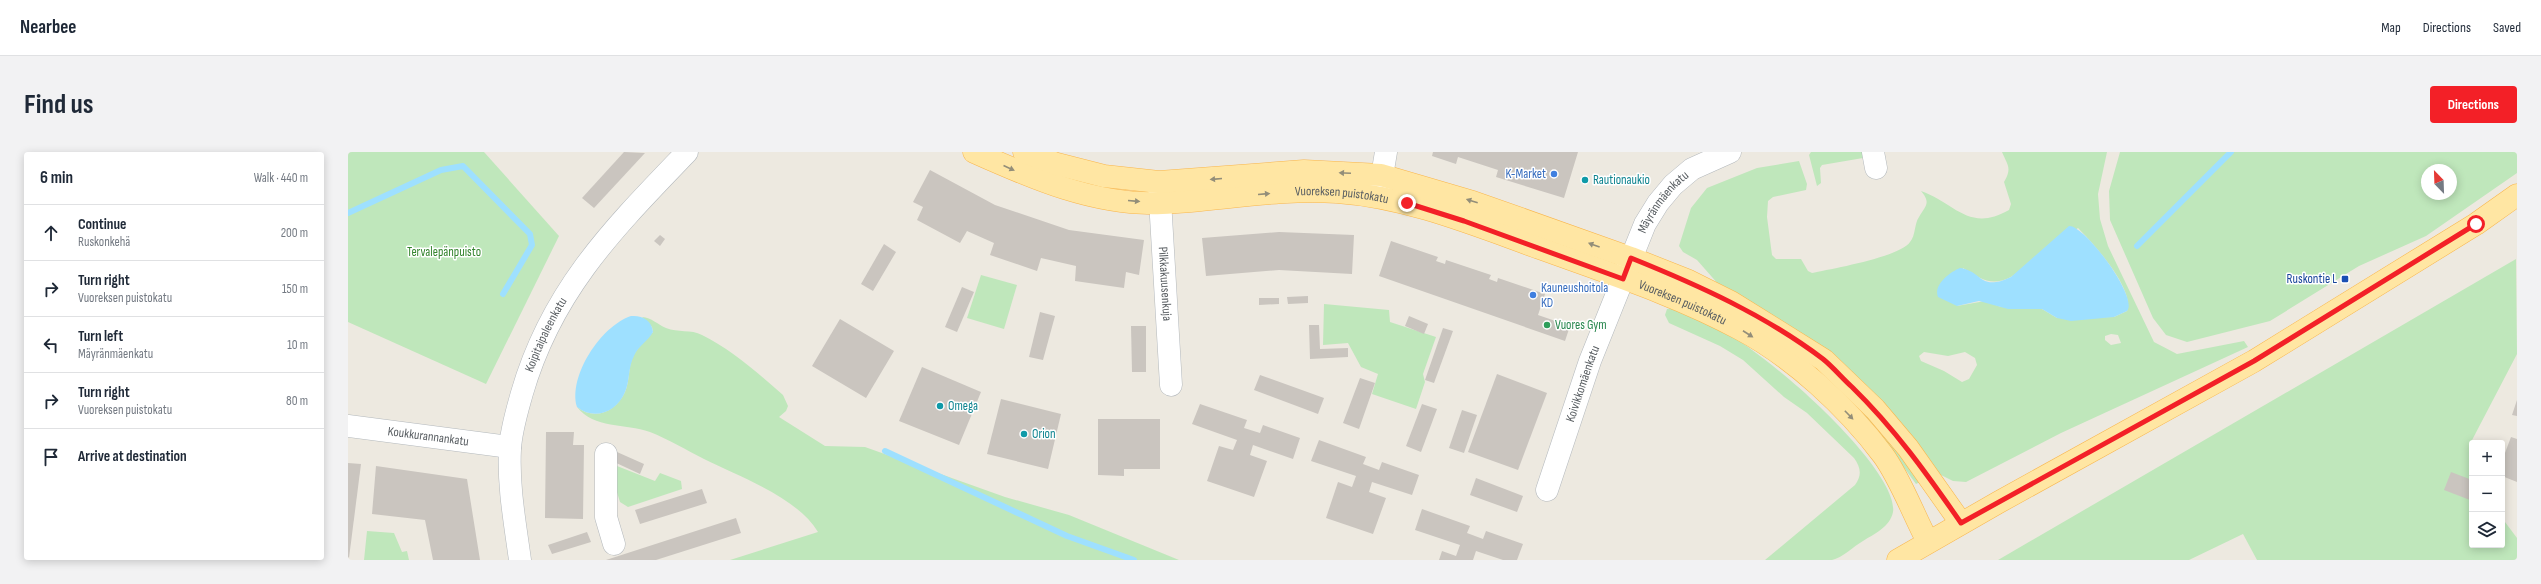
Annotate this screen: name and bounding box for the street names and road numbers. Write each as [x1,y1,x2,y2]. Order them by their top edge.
street label: Mäyränmäenkatu [1634,167,1692,236]
street label: Vuoreksen puistokatu [1295,183,1390,207]
street label: Pilkkakuusenkuja [1155,246,1175,321]
street label: Vuoreksen puistokatu [1636,277,1729,329]
street label: Koipitaipaleenkatu [521,294,570,374]
street label: Koivikkomäenkatu [1562,343,1603,424]
street label: Koukkurannankatu [387,423,470,450]

